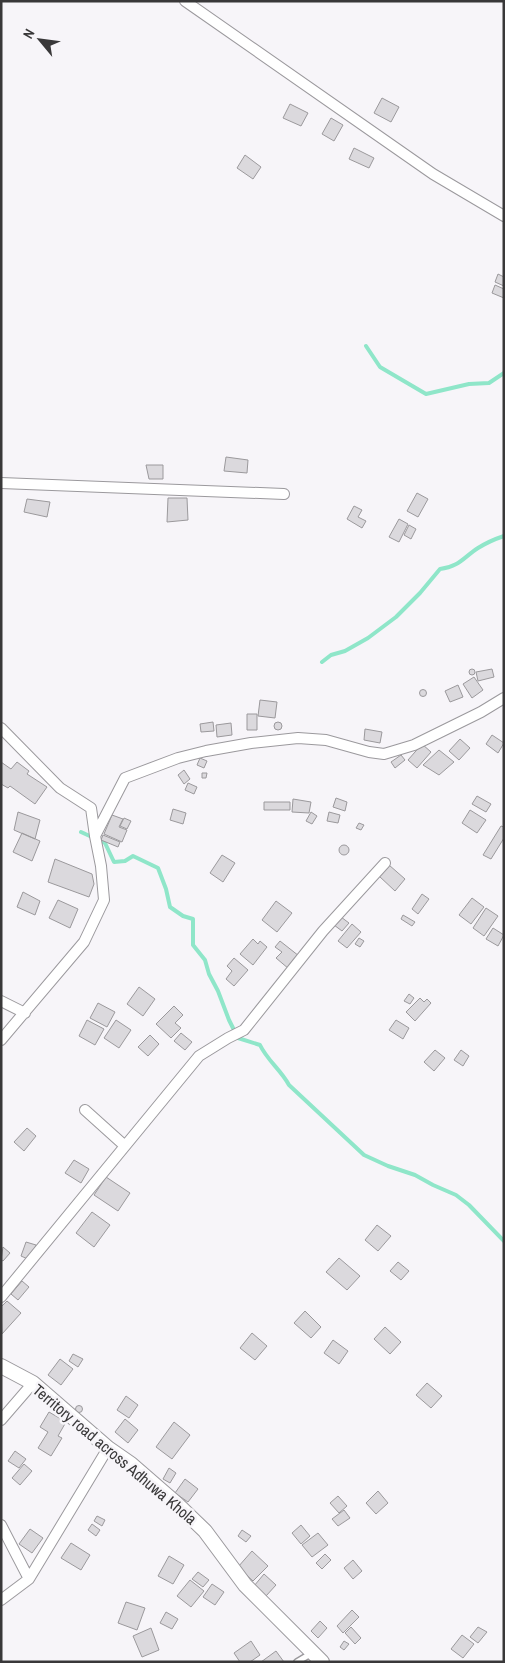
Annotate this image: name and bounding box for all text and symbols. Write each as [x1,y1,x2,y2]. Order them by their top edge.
north arrow [15,15,65,65]
text: N [19,26,39,42]
street label: Territory road across Adhuwa Khola [28,1379,202,1530]

